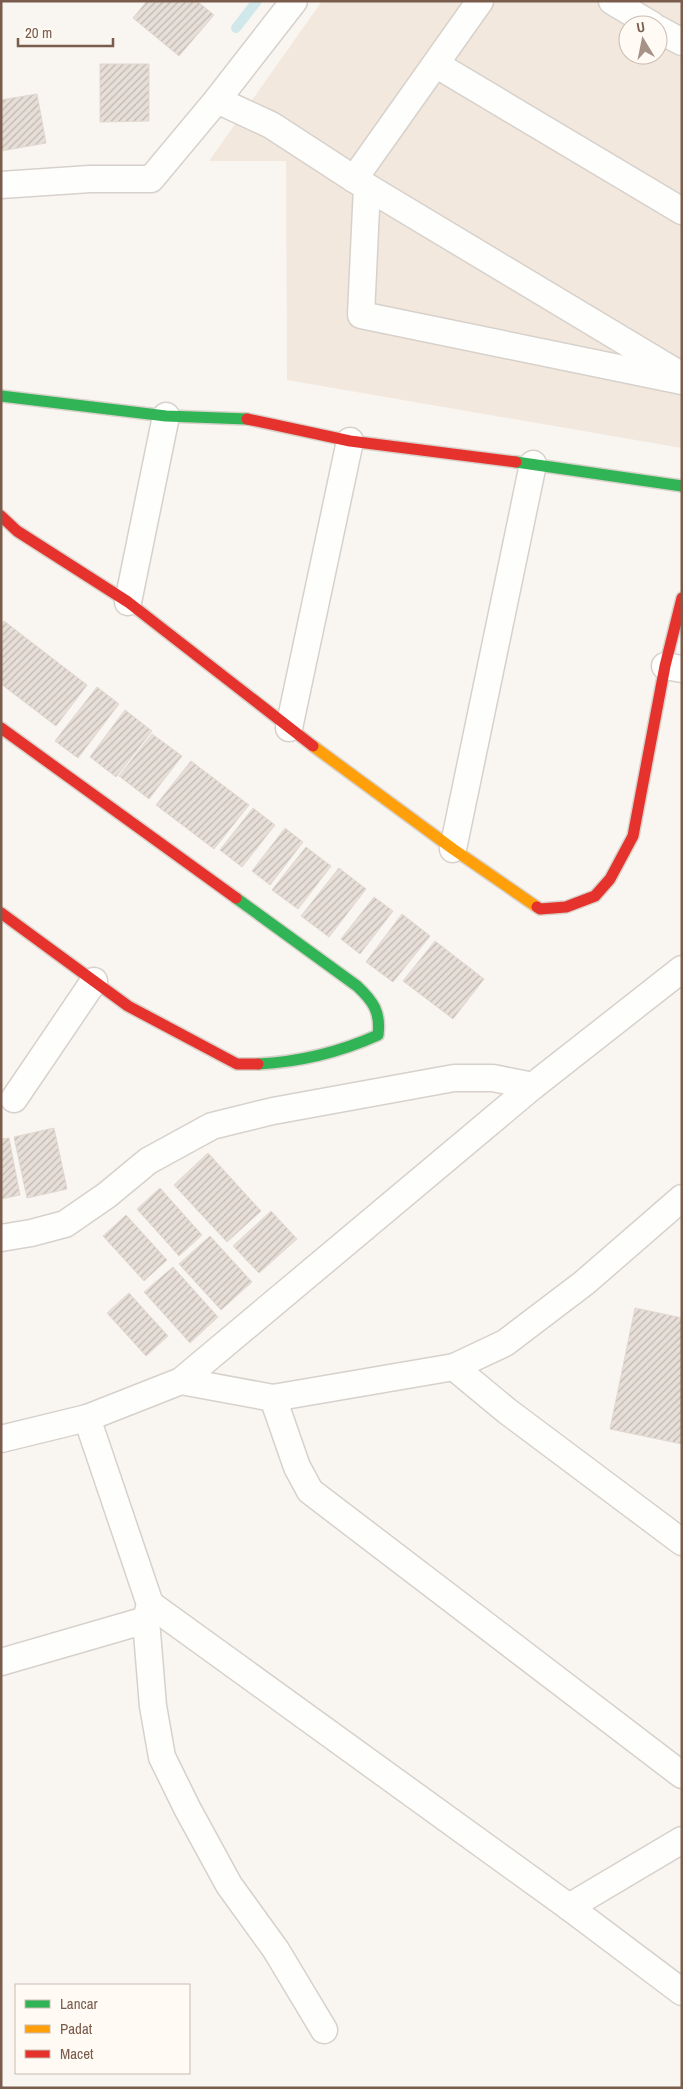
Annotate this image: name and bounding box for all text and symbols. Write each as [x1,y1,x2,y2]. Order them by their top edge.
scale bar [18,15,112,47]
north arrow [618,15,668,65]
text: U [635,18,646,37]
text: 20 m [25,22,52,43]
legend [15,1984,190,2074]
text: Lancar [60,1993,98,2014]
text: Padat [60,2018,93,2039]
text: Macet [60,2043,94,2064]

